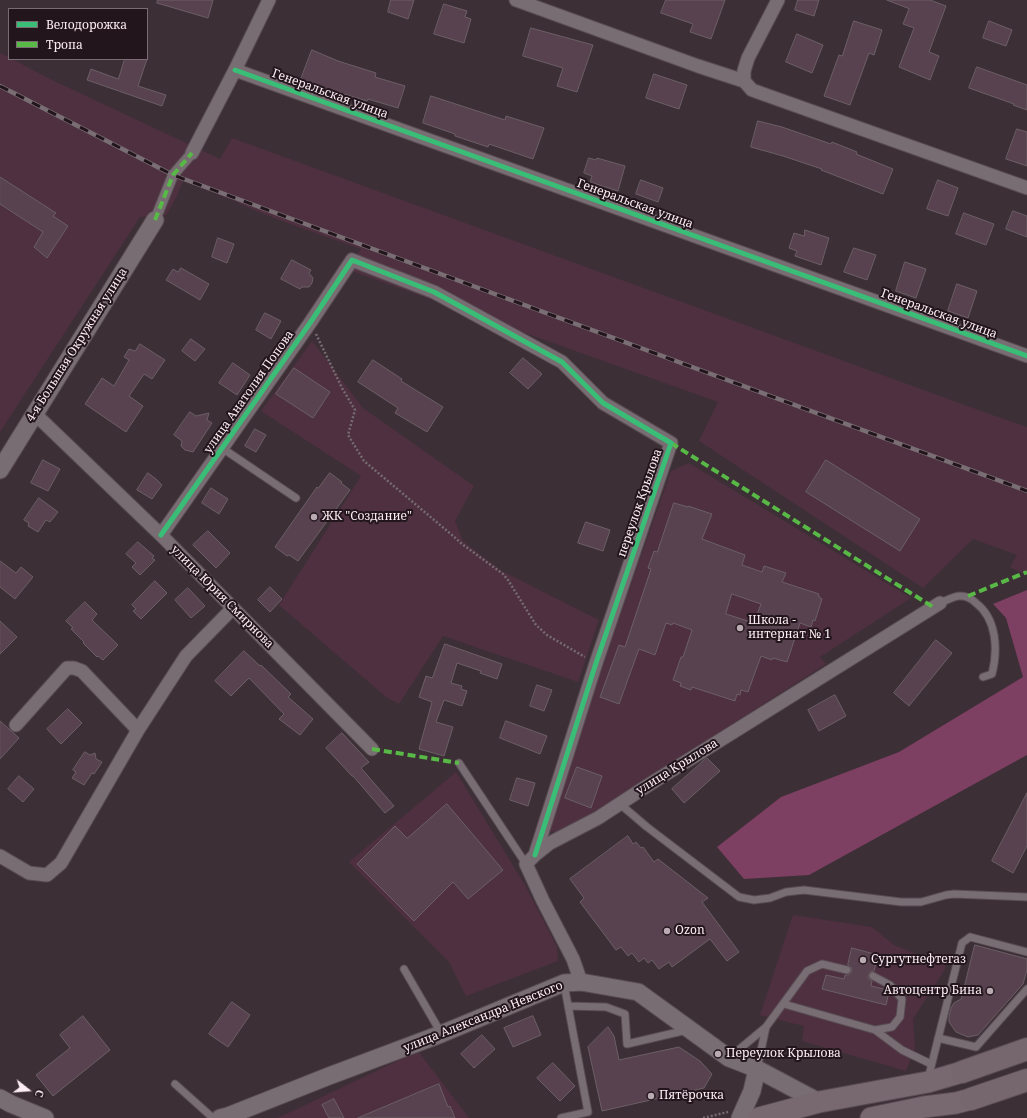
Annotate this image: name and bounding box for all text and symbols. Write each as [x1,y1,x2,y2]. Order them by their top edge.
legend [8,8,148,60]
text: Велодорожка [46,16,127,33]
text: Тропа [46,36,83,53]
street label: Генеральская улица [270,66,390,122]
street label: Генеральская улица [575,176,695,232]
street label: 4-я Большая Окружная улица [24,265,130,425]
street label: Генеральская улица [879,286,999,342]
street label: улица Анатолия Попова [201,328,297,456]
street label: переулок Крылова [615,447,665,559]
place label: ЖК "Создание" [322,510,412,524]
marker: ЖК "Создание" [309,512,319,522]
street label: улица Юрия Смирнова [168,543,276,651]
place label: Школа - интернат № 1 [748,614,831,642]
marker: Школа - интернат № 1 [735,623,745,633]
street label: улица Крылова [633,736,721,798]
place label: Ozon [675,924,705,938]
marker: Ozon [662,926,672,936]
place label: Сургутнефтегаз [871,953,966,967]
marker: Сургутнефтегаз [858,955,868,965]
street label: улица Александра Невского [401,978,565,1056]
place label: Автоцентр Бина [884,984,982,998]
marker: Автоцентр Бина [985,986,995,996]
place label: Переулок Крылова [726,1047,841,1061]
marker: Переулок Крылова [713,1049,723,1059]
north arrow [8,1070,48,1110]
text: С [32,1088,48,1099]
place label: Пятёрочка [659,1089,724,1103]
marker: Пятёрочка [646,1091,656,1101]

